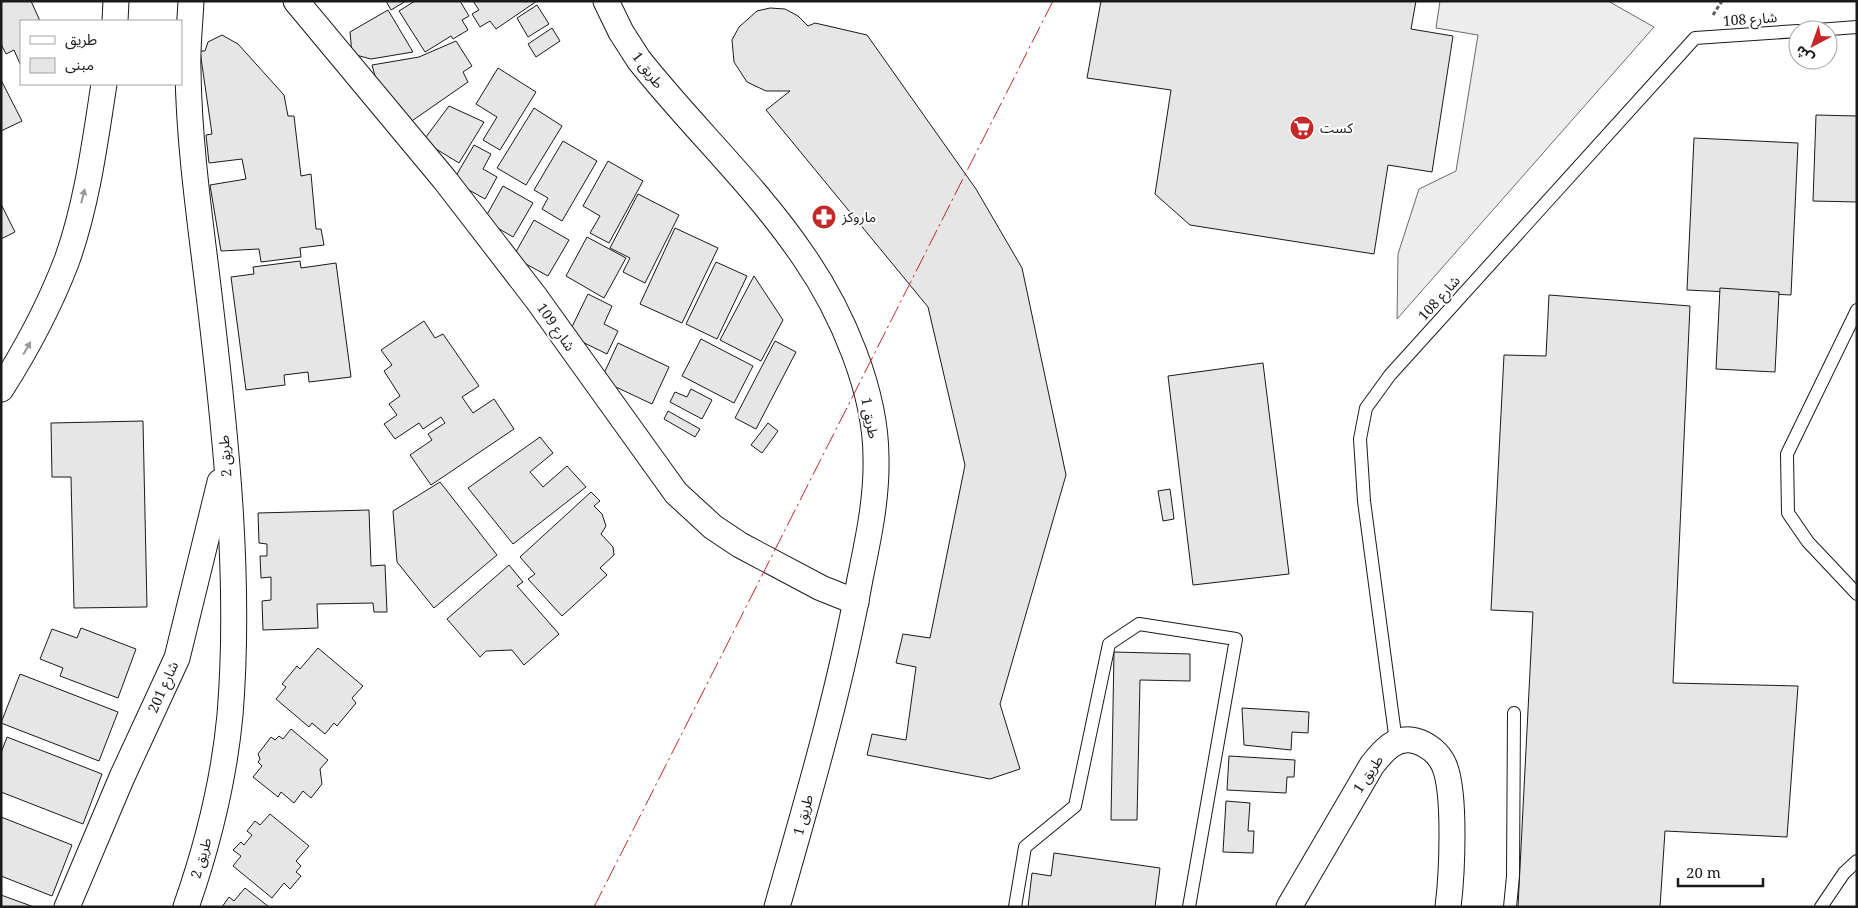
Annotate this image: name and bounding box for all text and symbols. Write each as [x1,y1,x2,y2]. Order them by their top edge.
street label: شارع 108 [1722,7,1778,32]
legend [20,20,182,85]
north arrow [1788,20,1838,70]
text: طريق [65,29,97,50]
text: ش [1791,42,1818,69]
street label: طريق 1 [628,47,668,93]
text: مبنى [65,54,94,74]
supermarket icon: كست [1289,115,1315,141]
place label: كست [1320,118,1353,137]
one-way arrow [80,188,88,203]
pharmacy icon: ماروكز [811,204,837,230]
place label: ماروكز [841,207,876,226]
street label: شارع 108 [1413,271,1465,326]
street label: شارع 109 [531,299,580,356]
one-way arrow [23,341,32,354]
street label: طريق 1 [856,396,884,440]
street label: طريق 2 [214,435,236,477]
street label: شارع 201 [143,658,184,716]
street label: طريق 1 [1348,751,1388,797]
street label: طريق 1 [788,792,818,838]
street label: طريق 2 [186,835,216,881]
scale bar [1678,856,1763,888]
text: 20 m [1686,862,1721,882]

